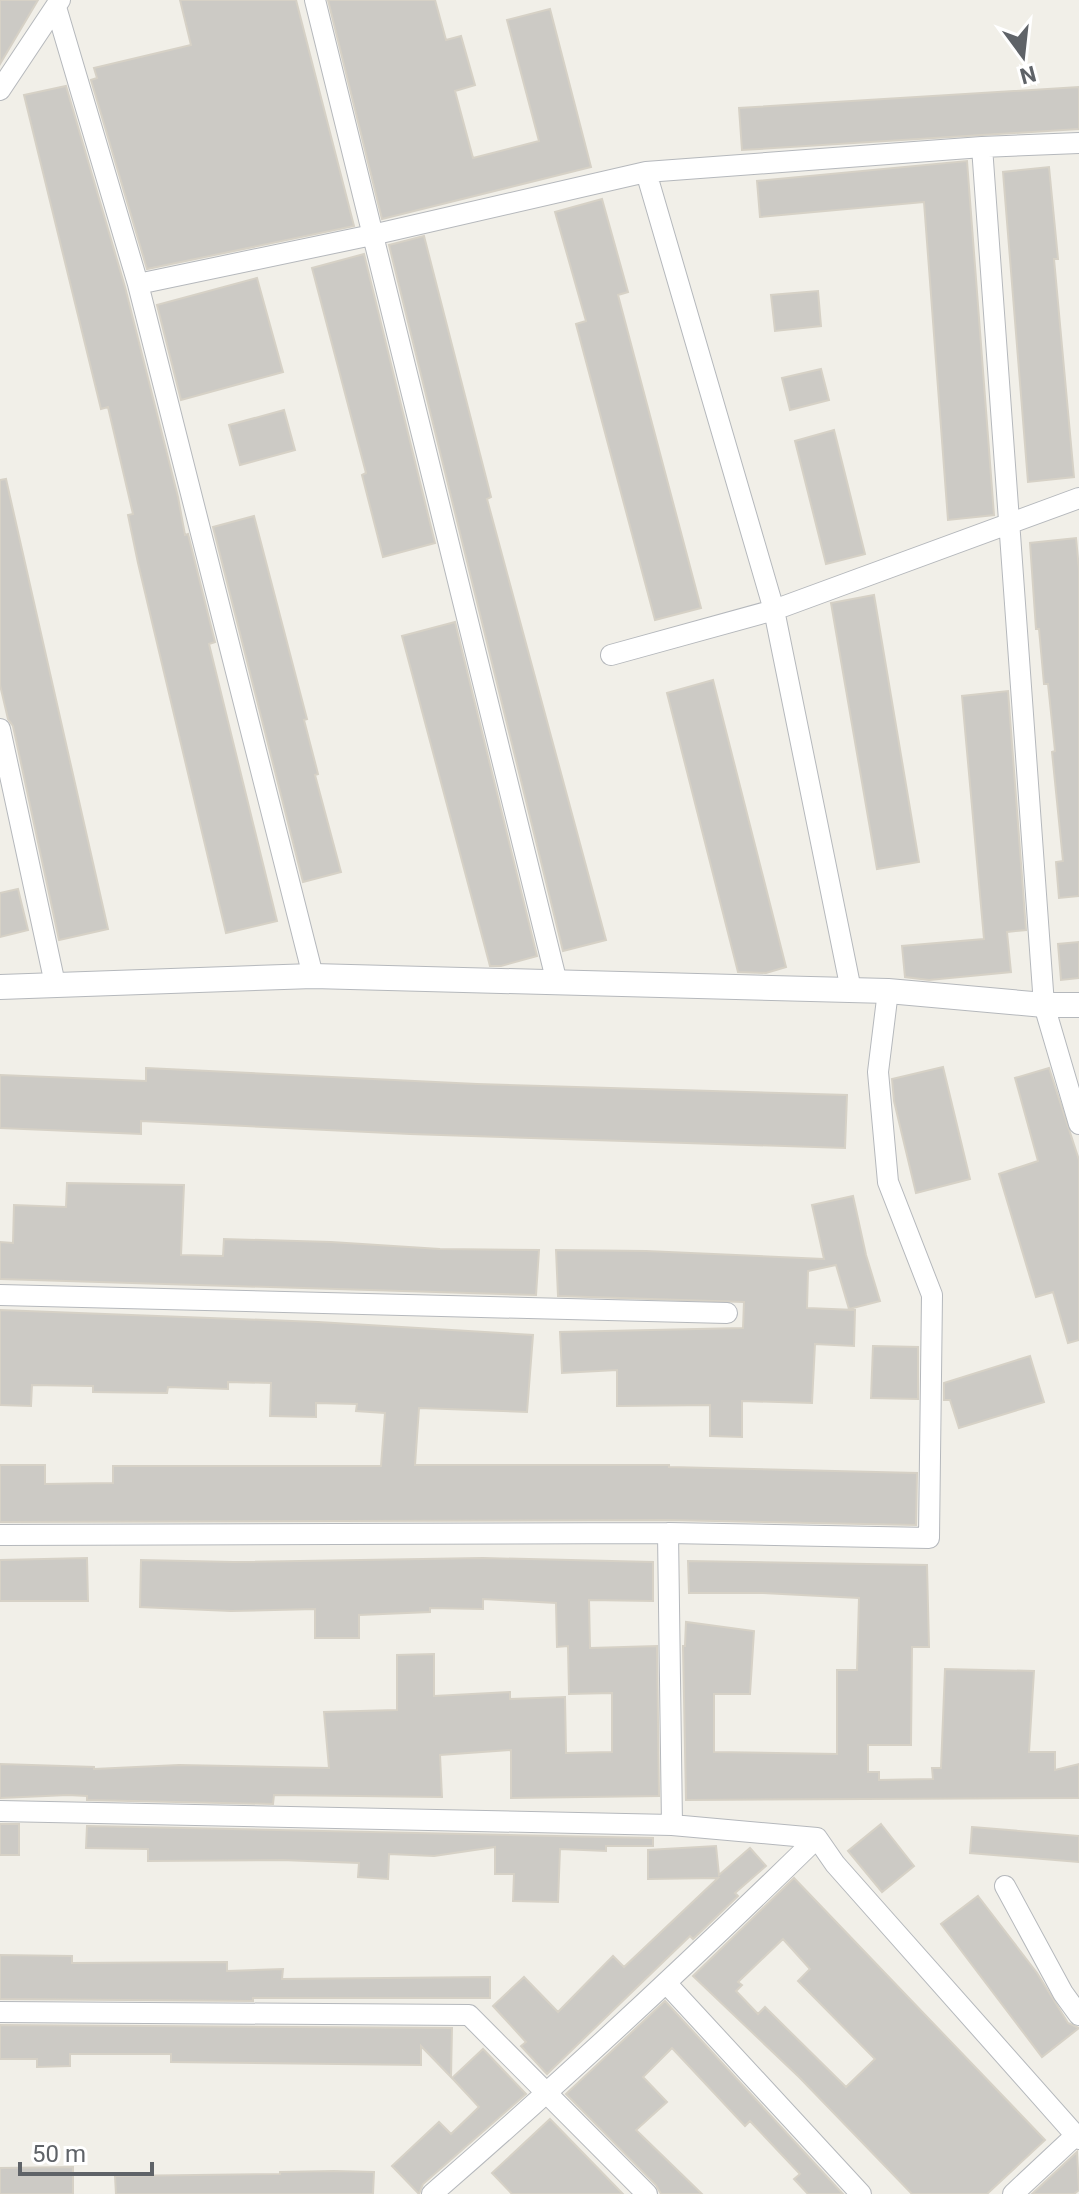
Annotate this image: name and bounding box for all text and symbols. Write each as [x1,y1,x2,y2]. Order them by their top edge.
north arrow [983,16,1063,96]
text: N [1017,61,1039,89]
scale bar [20,2126,152,2176]
text: 50 m [32,2140,86,2168]

